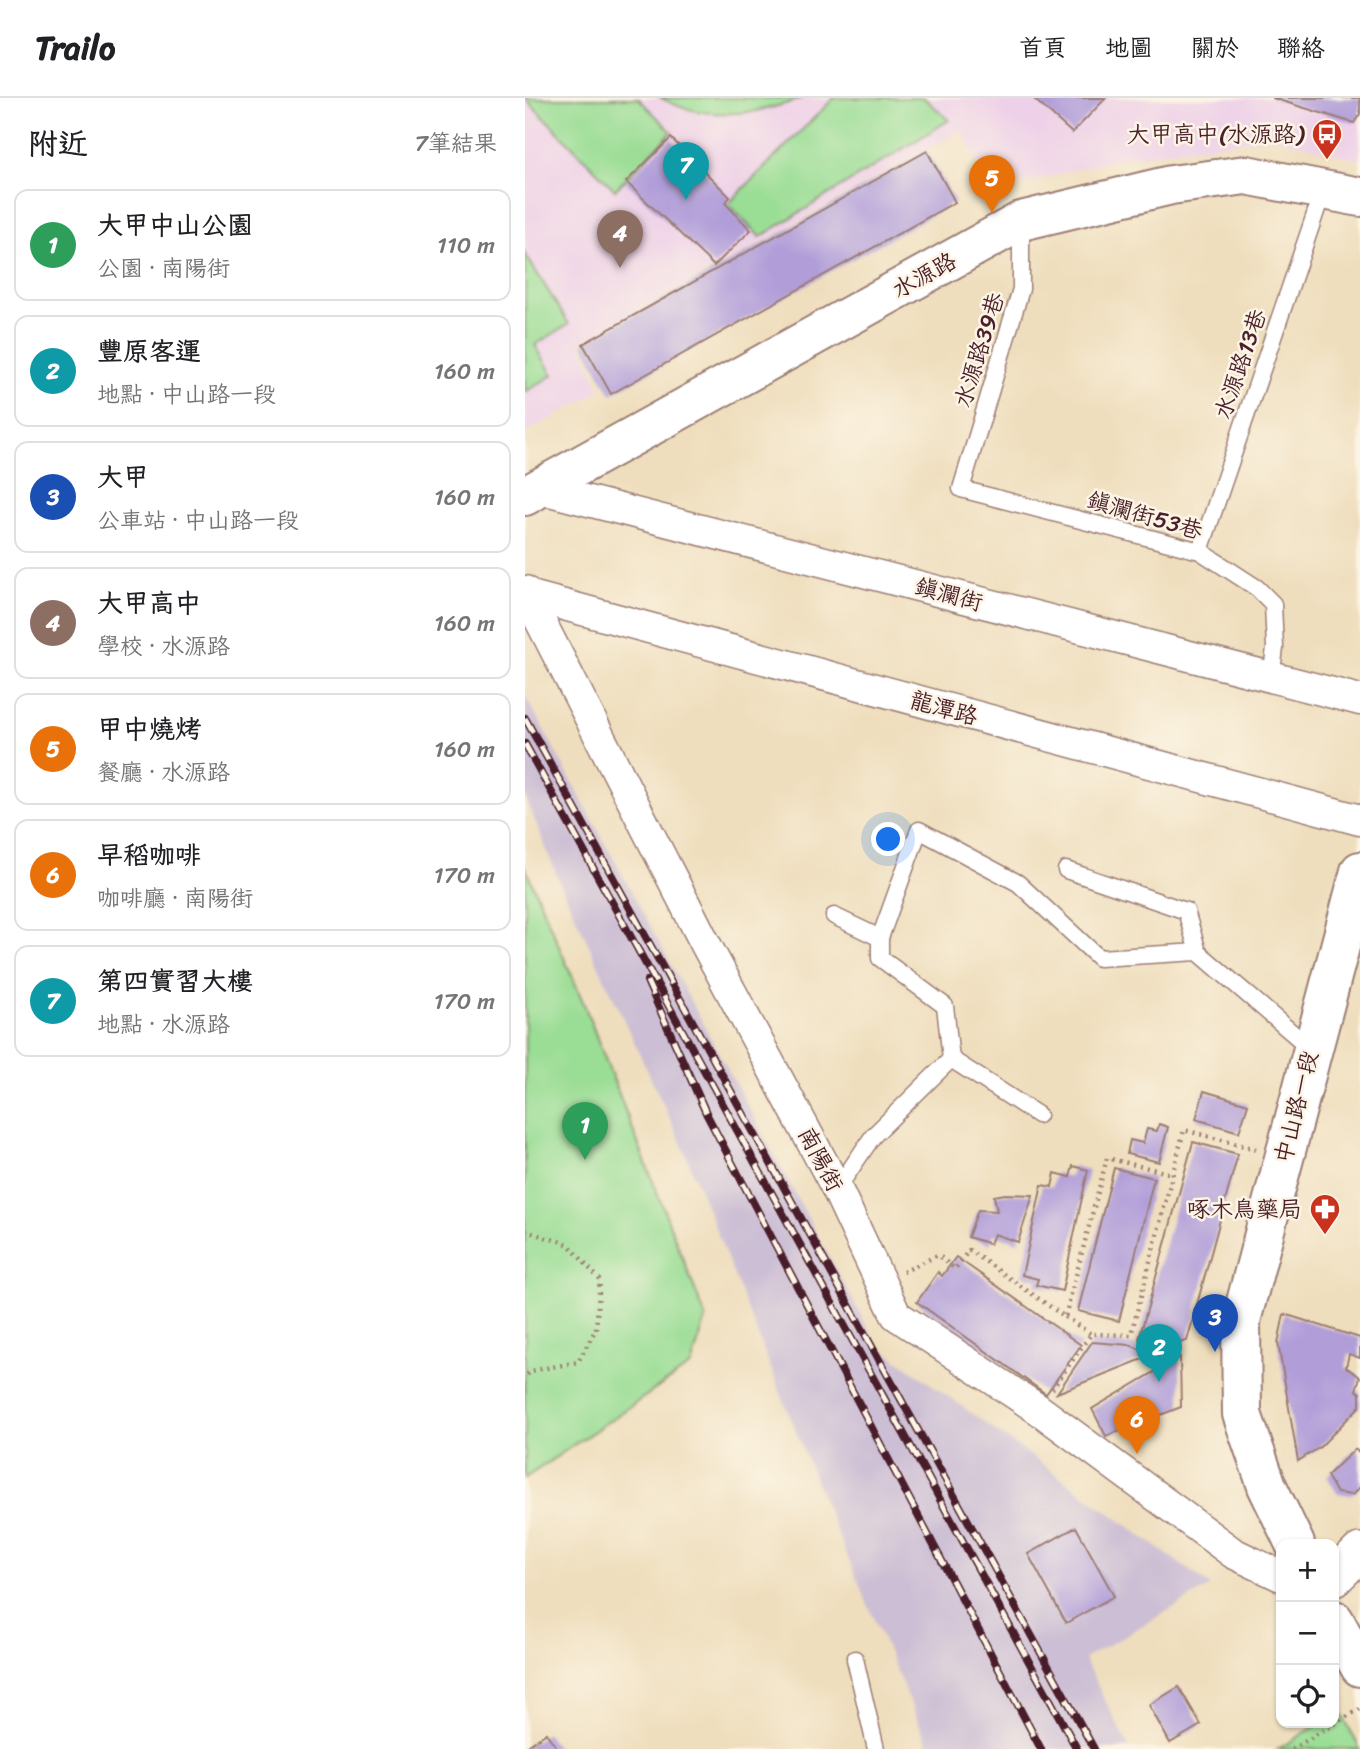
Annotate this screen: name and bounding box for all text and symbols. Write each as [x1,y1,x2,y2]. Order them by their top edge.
text: Trailo [35,19,115,77]
text: 首頁 [1019,27,1067,69]
text: 地圖 [1105,27,1153,69]
text: 關於 [1191,27,1239,69]
text: 聯絡 [1277,27,1325,69]
place label: 大甲高中(水源路) [1127,114,1306,155]
text: 附近 [28,117,88,171]
bus stop icon: 大甲高中(水源路) [1310,117,1344,161]
text: 7筆結果 [415,123,497,164]
pin: 7 [663,142,709,200]
pin: 5 [969,155,1015,213]
text: 大甲中山公園 [97,202,253,248]
pin: 4 [597,210,643,268]
text: 1 [48,225,58,266]
text: 110 m [437,225,495,266]
street label: 水源路 [884,241,964,310]
text: 公園 · 南陽街 [97,248,230,289]
street label: 水源路39巷 [943,286,1017,413]
street label: 水源路13巷 [1202,302,1279,425]
text: 豐原客運 [97,328,201,374]
text: 2 [46,351,60,392]
text: 160 m [434,351,495,392]
text: 地點 · 中山路一段 [97,374,276,415]
text: 大甲 [97,454,149,500]
text: 3 [47,477,59,518]
text: 160 m [434,477,495,518]
street label: 鎮瀾街53巷 [1082,479,1209,552]
text: 公車站 · 中山路一段 [97,500,299,541]
street label: 鎮瀾街 [910,566,988,623]
text: 大甲高中 [97,580,201,626]
text: 4 [46,603,60,644]
text: 160 m [434,603,495,644]
text: 學校 · 水源路 [97,626,230,667]
street label: 龍潭路 [905,680,983,737]
text: 甲中燒烤 [97,706,201,752]
text: 5 [46,729,60,770]
text: 160 m [434,729,495,770]
text: 餐廳 · 水源路 [97,752,230,793]
your location [871,822,905,856]
text: 早稻咖啡 [97,832,201,878]
text: 6 [46,855,60,896]
text: 170 m [434,855,495,896]
text: 咖啡廳 · 南陽街 [97,878,253,919]
text: 第四實習大樓 [97,958,253,1004]
text: 7 [46,981,60,1022]
text: 170 m [434,981,495,1022]
text: 地點 · 水源路 [97,1004,230,1045]
street label: 中山路一段 [1263,1046,1330,1168]
pin: 1 [562,1102,608,1160]
street label: 南陽街 [786,1119,855,1199]
place label: 啄木鳥藥局 [1187,1189,1302,1230]
pharmacy icon: 啄木鳥藥局 [1308,1192,1342,1236]
pin: 3 [1192,1294,1238,1352]
pin: 2 [1136,1324,1182,1382]
pin: 6 [1114,1396,1160,1454]
map controls [1276,1539,1339,1728]
button: + [1276,1539,1339,1602]
button: − [1276,1602,1339,1665]
button: locate [1276,1665,1339,1728]

